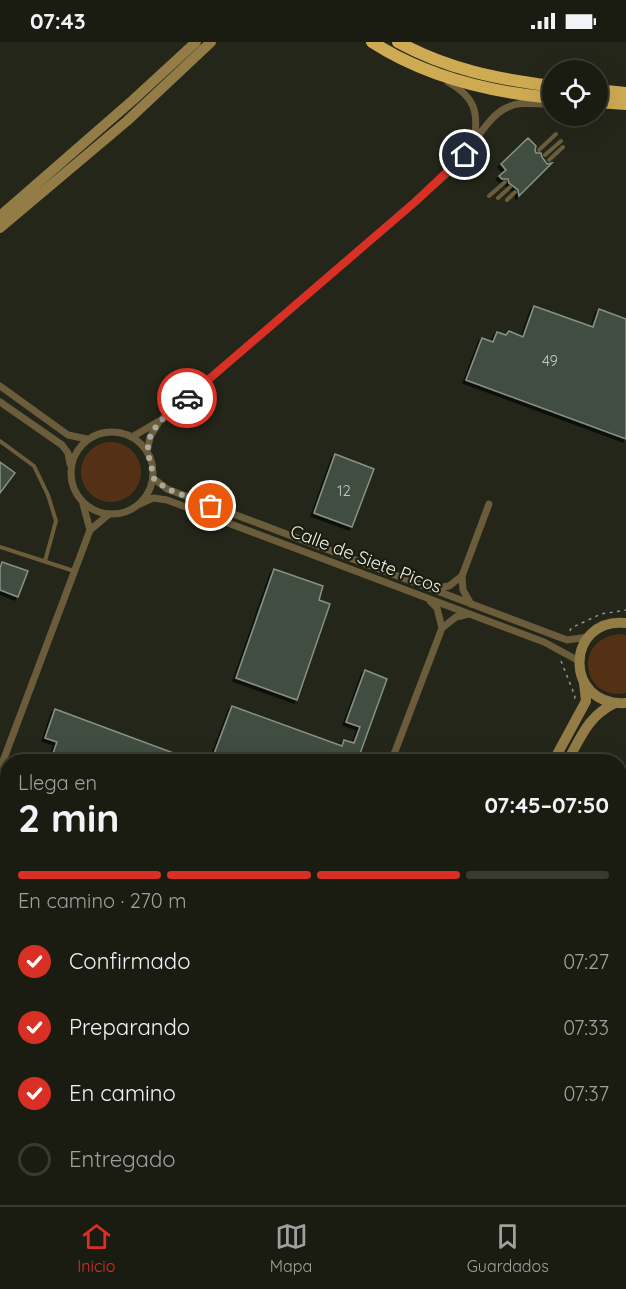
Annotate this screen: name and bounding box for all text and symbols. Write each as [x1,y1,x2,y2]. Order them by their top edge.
text: 07:43 [30,7,85,35]
map controls [542,60,608,126]
button: locate [542,60,608,126]
pin [439,129,490,180]
icon: home [448,138,481,171]
house number: 49 [542,351,558,370]
courier [157,368,217,428]
icon: car [171,382,204,415]
pin [185,480,236,531]
house number: 12 [337,481,351,500]
icon: bag [194,489,227,522]
street label: Calle de Siete Picos [287,519,445,598]
text: Llega en [18,770,97,795]
text: 07:45–07:50 [484,791,609,819]
text: 2 min [18,793,120,842]
text: En camino · 270 m [18,888,186,913]
icon: check [18,945,51,978]
text: Confirmado [69,947,190,975]
text: 07:27 [563,949,609,974]
icon: check [18,1011,51,1044]
text: Preparando [69,1013,190,1041]
text: 07:33 [563,1015,609,1040]
icon: check [18,1077,51,1110]
text: En camino [69,1079,176,1107]
text: 07:37 [563,1081,609,1106]
text: Entregado [69,1145,176,1173]
tab: Inicio [77,1220,115,1276]
tab: Mapa [270,1220,312,1276]
tab: Guardados [467,1220,549,1276]

